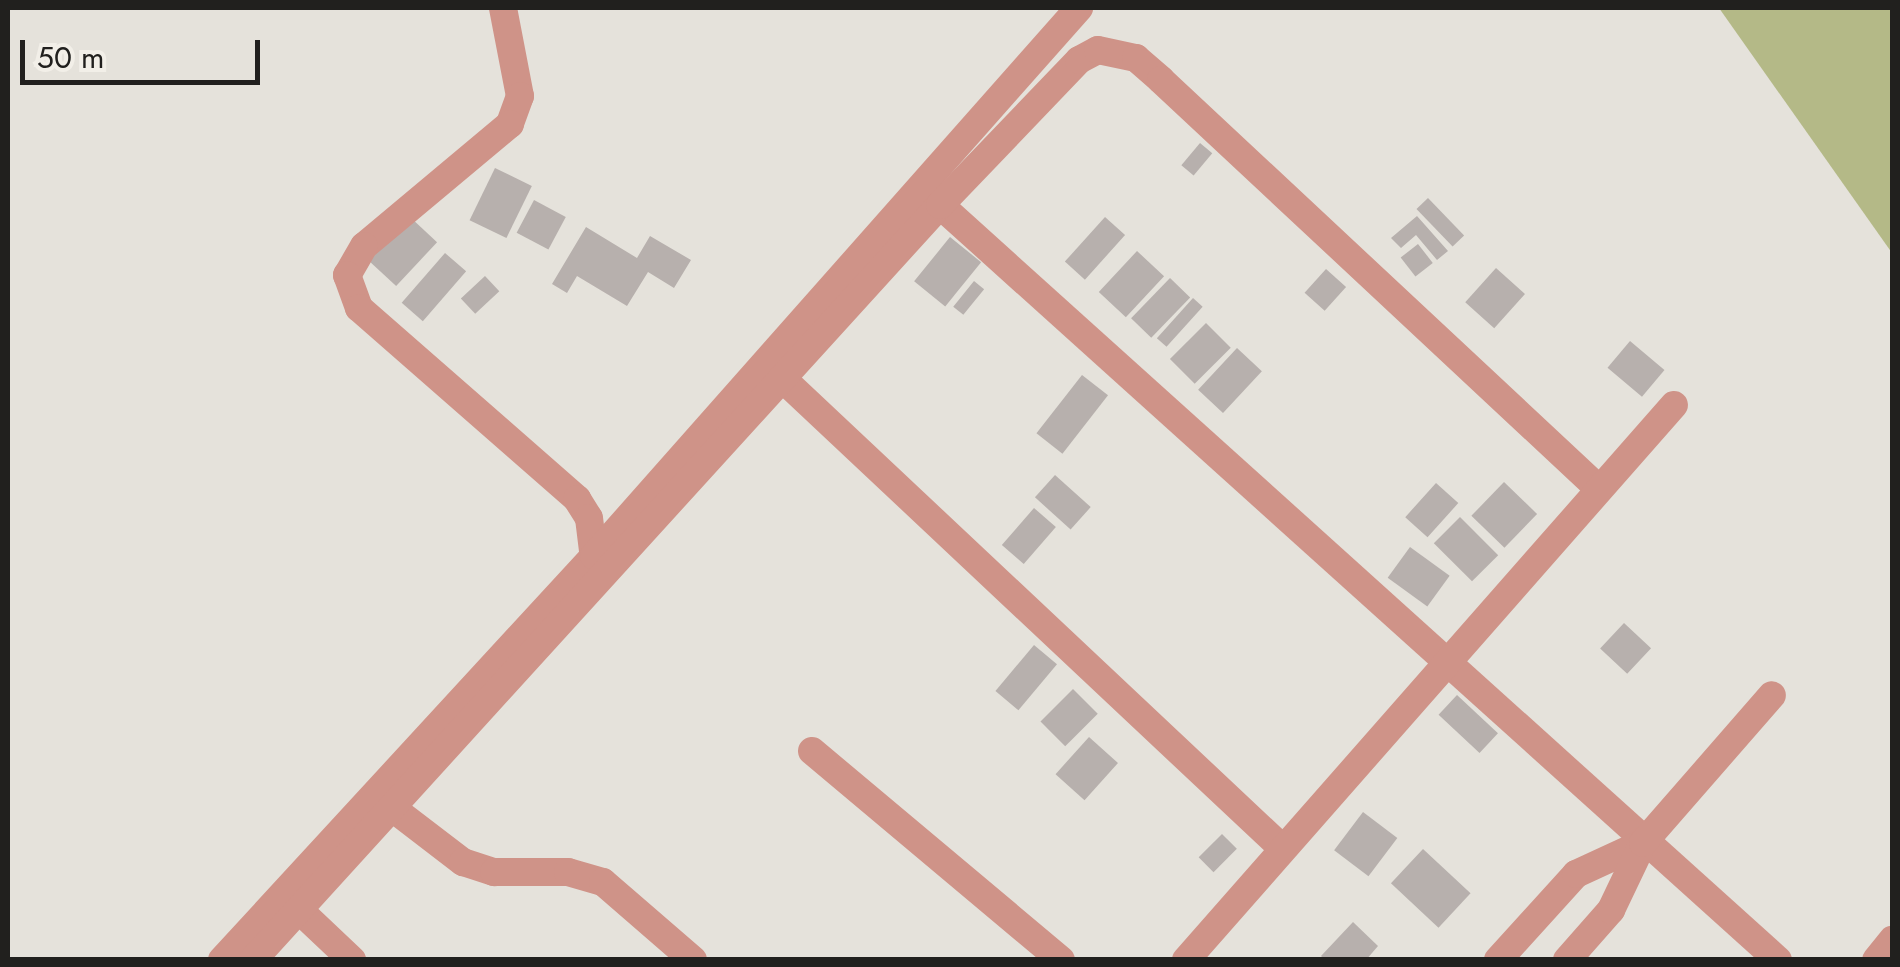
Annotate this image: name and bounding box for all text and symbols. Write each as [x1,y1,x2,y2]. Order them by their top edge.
scale bar [25,20,265,82]
text: 50 m [37,36,104,79]

